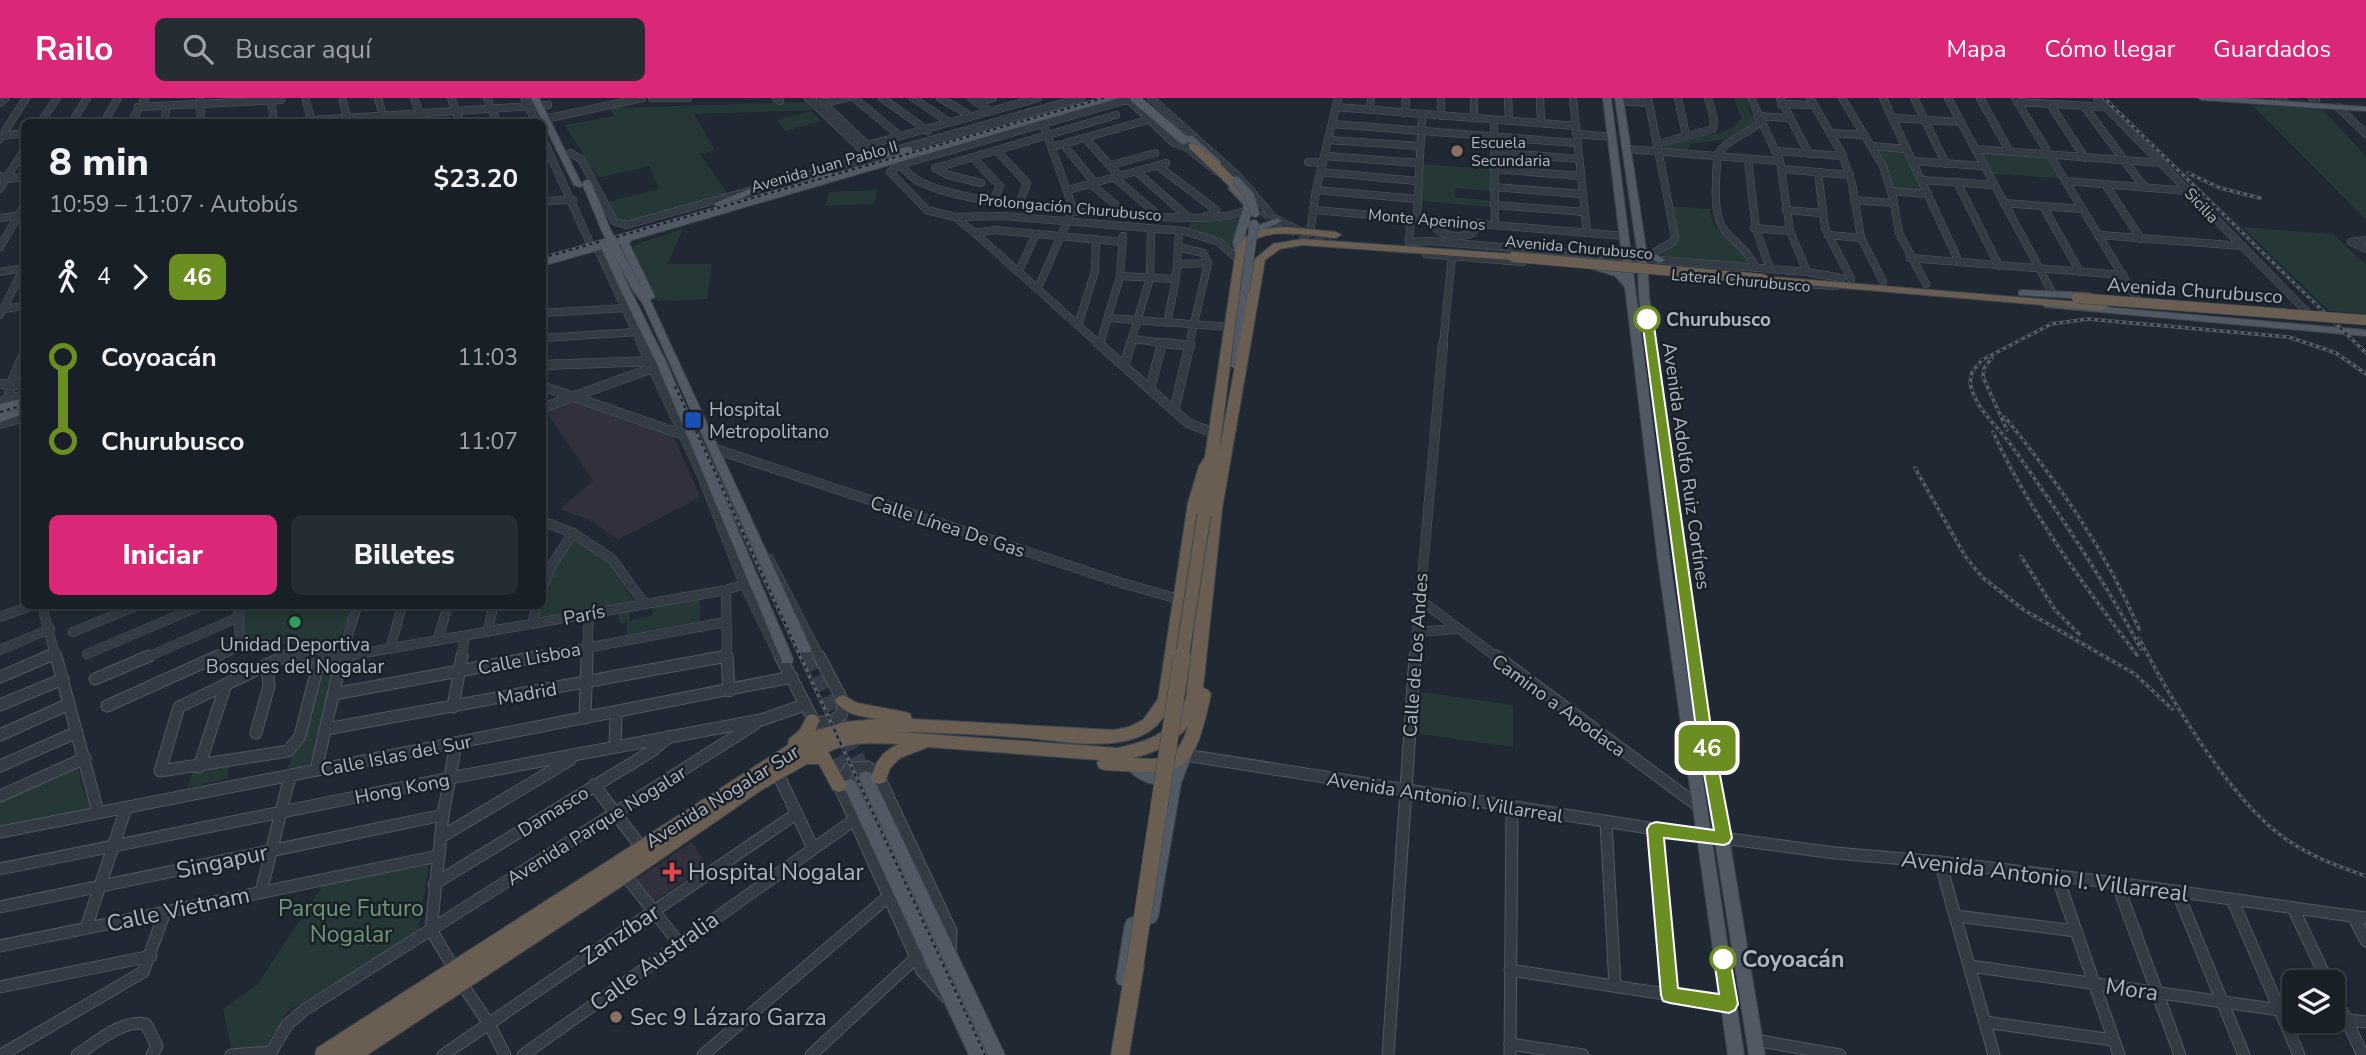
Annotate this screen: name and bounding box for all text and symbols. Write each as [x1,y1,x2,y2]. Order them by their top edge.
search box [155,18,645,81]
text: Railo [35,27,113,72]
icon: search [179,30,217,68]
text: Buscar aquí [235,32,371,67]
text: Mapa [1946,33,2006,65]
text: Cómo llegar [2044,33,2175,65]
text: Guardados [2213,33,2331,65]
place label: Escuela Secundaria [1471,132,1551,172]
street label: Avenida Juan Pablo II [748,135,900,198]
text: 8 min [49,137,149,188]
marker: Escuela Secundaria [1449,143,1465,159]
text: $23.20 [434,161,518,196]
street label: Sicilia [2179,183,2224,228]
text: 10:59 – 11:07 · Autobús [49,189,298,220]
street label: Prolongación Churubusco [977,189,1163,227]
street label: Monte Apeninos [1367,204,1487,236]
street label: Avenida Churubusco [1504,231,1654,265]
icon: walk [49,258,87,296]
icon: forward [121,258,159,296]
text: 4 [97,261,111,292]
text: 46 [183,261,212,293]
street label: Lateral Churubusco [1670,264,1812,298]
street label: Avenida Churubusco [2106,272,2284,310]
marker: Churubusco [1634,306,1660,332]
place label: Churubusco [1666,307,1771,333]
text: Coyoacán [101,340,217,375]
street label: Avenida Adolfo Ruiz Cortínes [1656,341,1716,591]
text: 11:03 [458,342,518,373]
place label: Hospital Metropolitano [709,397,829,445]
marker: Hospital Metropolitano [683,410,703,430]
text: Churubusco [101,424,245,459]
text: 11:07 [458,426,518,457]
street label: Calle Línea De Gas [867,490,1028,564]
button: Iniciar [49,515,277,595]
button: Billetes [291,515,518,595]
street label: Calle de Los Andes [1397,572,1435,738]
street label: París [561,598,607,632]
marker: Unidad Deportiva Bosques del Nogalar [287,614,303,630]
place label: Unidad Deportiva Bosques del Nogalar [206,632,384,680]
street label: Calle Lisboa [476,636,583,682]
street label: Camino a Apodaca [1486,648,1631,763]
street label: Madrid [496,676,559,712]
line badge: 46 [1676,725,1738,771]
street label: Calle Islas del Sur [318,729,474,783]
text: 46 [1693,732,1721,764]
street label: Avenida Nogalar Sur [641,739,805,855]
street label: Avenida Parque Nogalar [502,760,692,892]
street label: Avenida Antonio I. Villarreal [1325,766,1565,830]
street label: Hong Kong [353,767,452,811]
street label: Damasco [513,780,594,844]
street label: Singapur [174,837,271,886]
street label: Avenida Antonio I. Villarreal [1900,843,2191,910]
place label: Hospital Nogalar [688,857,865,888]
marker: Hospital Nogalar [662,862,682,882]
street label: Calle Vietnam [104,879,252,940]
park label: Parque Futuro Nogalar [278,893,424,950]
street label: Zanzíbar [575,896,666,972]
street label: Calle Australia [584,904,725,1019]
place label: Coyoacán [1742,944,1844,975]
marker: Coyoacán [1710,946,1736,972]
street label: Mora [2104,970,2160,1009]
map controls [2282,970,2345,1033]
button: layers [2282,970,2345,1033]
place label: Sec 9 Lázaro Garza [630,1002,827,1033]
marker: Sec 9 Lázaro Garza [608,1009,624,1025]

